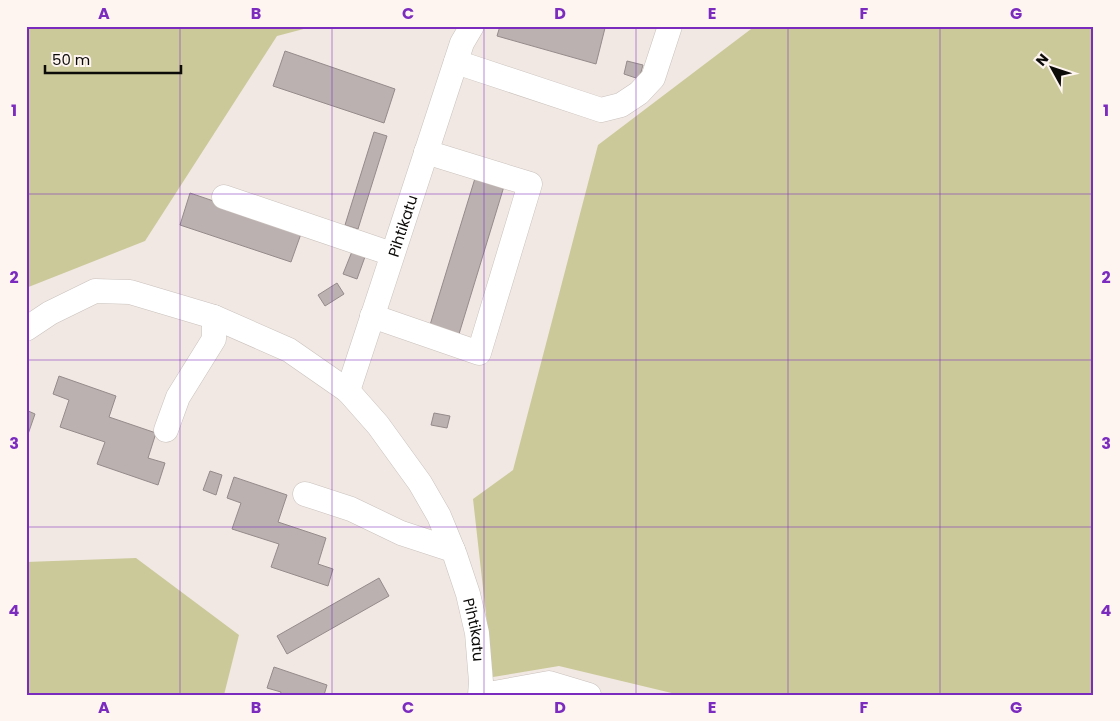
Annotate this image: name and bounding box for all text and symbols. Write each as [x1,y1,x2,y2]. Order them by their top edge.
text: A [98,2,110,25]
text: B [251,2,261,25]
text: C [402,2,414,25]
text: D [554,2,566,25]
text: E [708,2,716,25]
text: F [860,2,869,25]
text: G [1010,2,1022,25]
scale bar [45,42,181,74]
north arrow [1028,42,1078,92]
text: 50 m [52,49,90,70]
text: N [1031,49,1053,70]
text: 1 [11,99,17,122]
text: 1 [1103,99,1109,122]
street label: Pihtikatu [382,192,422,259]
text: 2 [9,266,19,289]
text: 2 [1101,266,1111,289]
text: 3 [9,432,19,455]
text: 3 [1101,432,1111,455]
street label: Pihtikatu [459,596,490,662]
text: 4 [9,599,20,622]
text: 4 [1101,599,1112,622]
text: A [98,696,110,719]
text: B [251,696,261,719]
text: C [402,696,414,719]
text: D [554,696,566,719]
text: E [708,696,716,719]
text: F [860,696,869,719]
text: G [1010,696,1022,719]

